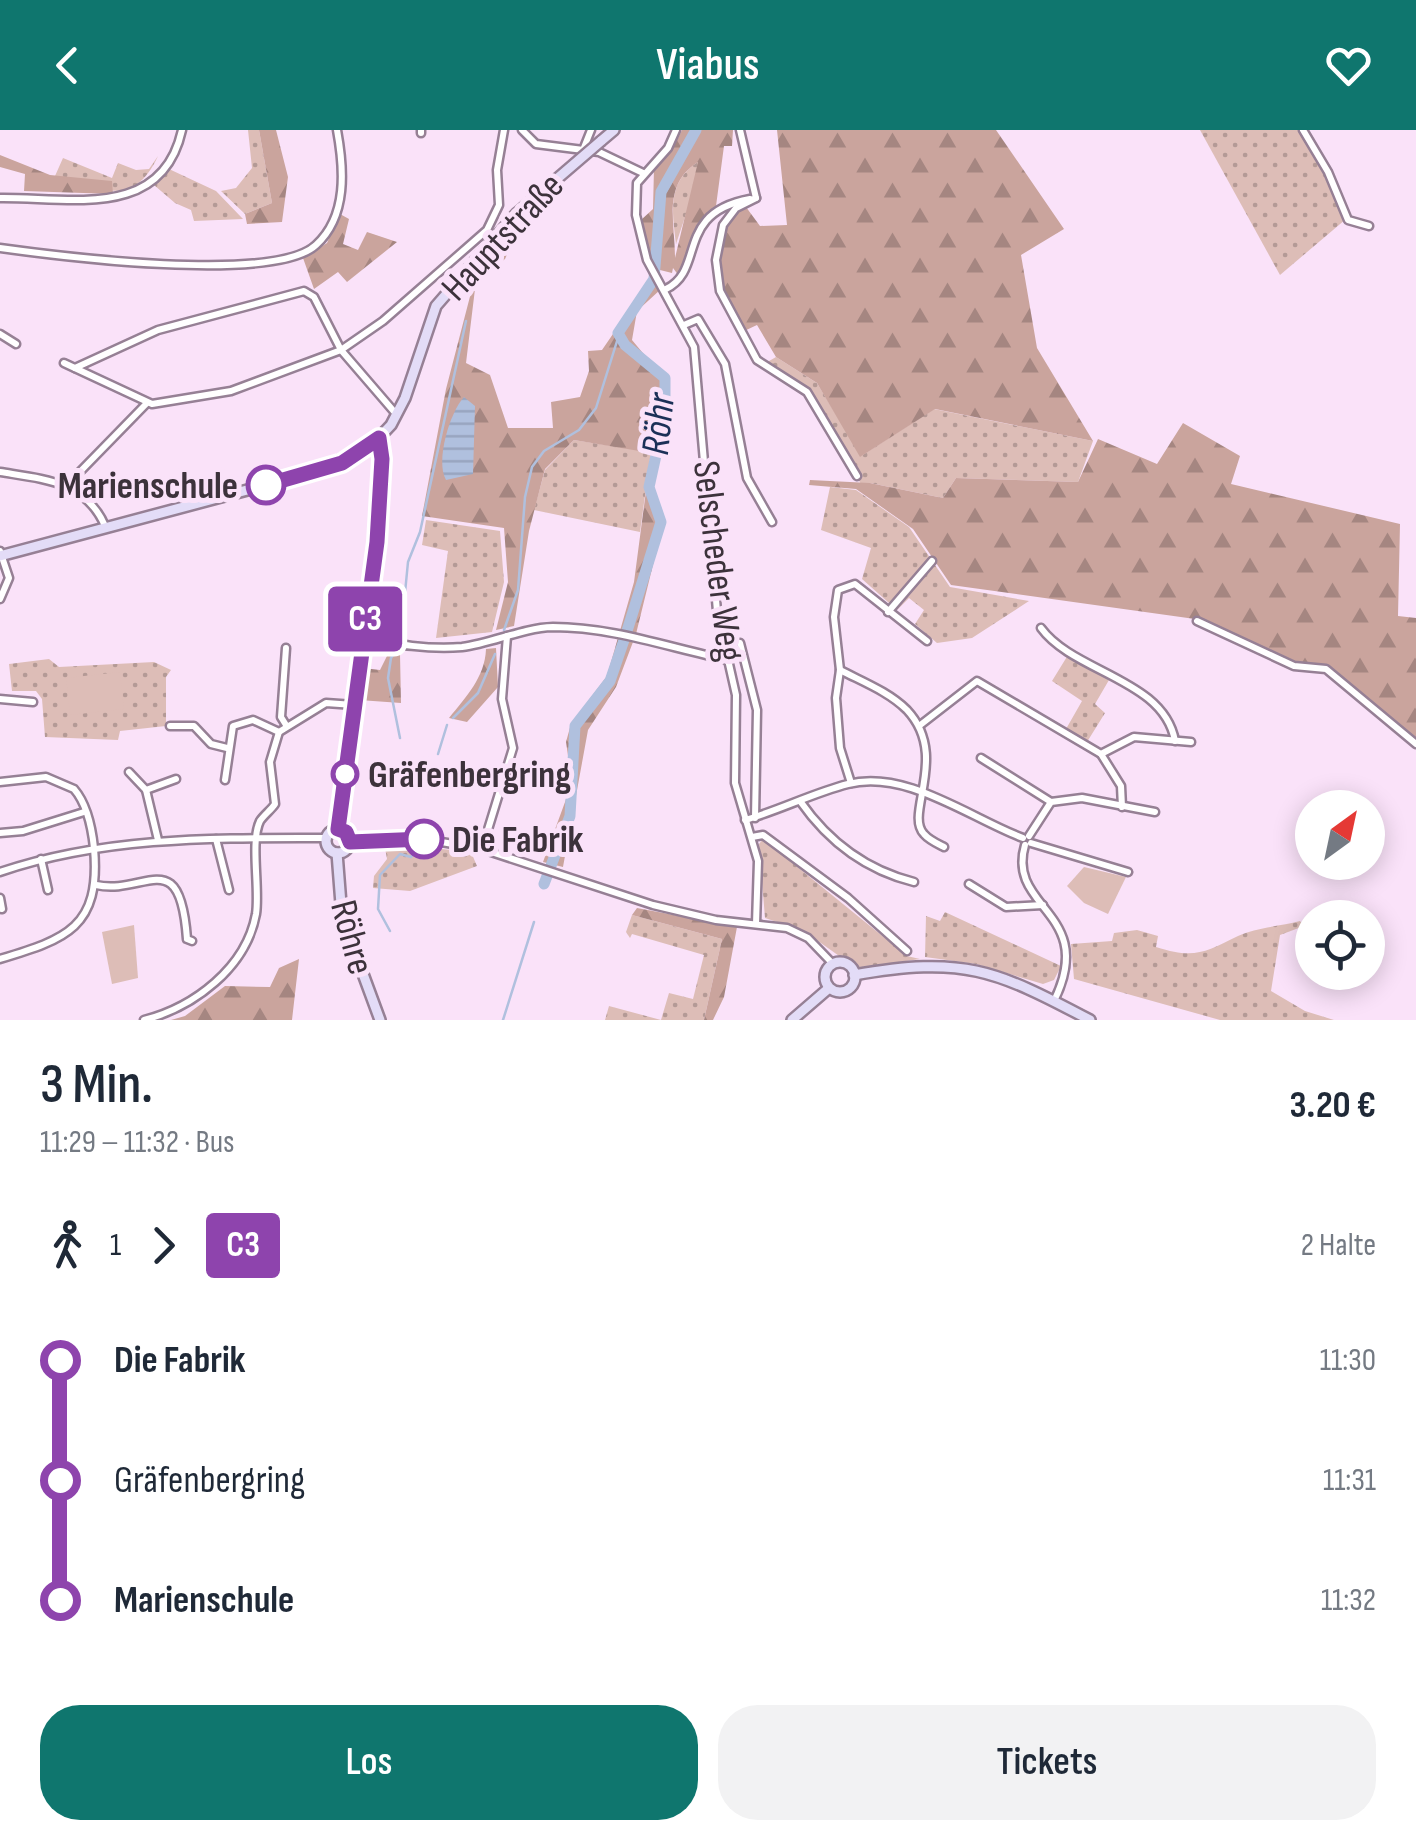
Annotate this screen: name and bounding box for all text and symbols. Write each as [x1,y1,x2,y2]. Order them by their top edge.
icon: back [40,38,95,93]
text: Viabus [656,38,760,93]
icon: heart [1321,38,1376,93]
street label: Hauptstraße [433,164,574,310]
water label: Röhr [632,389,686,457]
street label: Selscheder Weg [683,458,752,664]
place label: Marienschule [58,464,238,509]
marker: Marienschule [247,466,285,504]
line badge: C3 [320,586,410,652]
text: C3 [348,598,382,641]
place label: Gräfenbergring [368,753,571,798]
marker: Gräfenbergring [332,761,358,787]
north arrow [1295,790,1385,880]
map controls [1295,790,1385,990]
place label: Die Fabrik [452,818,584,863]
marker: Die Fabrik [405,820,443,858]
street label: Röhre [320,895,383,979]
button: locate [1295,900,1385,990]
text: 3 Min. [40,1052,153,1119]
text: 3.20 € [1289,1083,1376,1128]
text: 11:29 – 11:32 · Bus [40,1123,235,1162]
icon: walk [40,1218,95,1273]
icon: forward [136,1218,191,1273]
text: C3 [226,1224,260,1267]
text: 1 [110,1226,121,1265]
text: 2 Halte [1301,1226,1376,1265]
text: Die Fabrik [114,1338,246,1383]
text: 11:30 [1320,1341,1376,1380]
text: Gräfenbergring [114,1458,305,1503]
text: 11:31 [1323,1461,1376,1500]
text: Marienschule [114,1578,294,1623]
text: 11:32 [1321,1581,1376,1620]
button: Los [40,1705,698,1820]
button: Tickets [718,1705,1376,1820]

